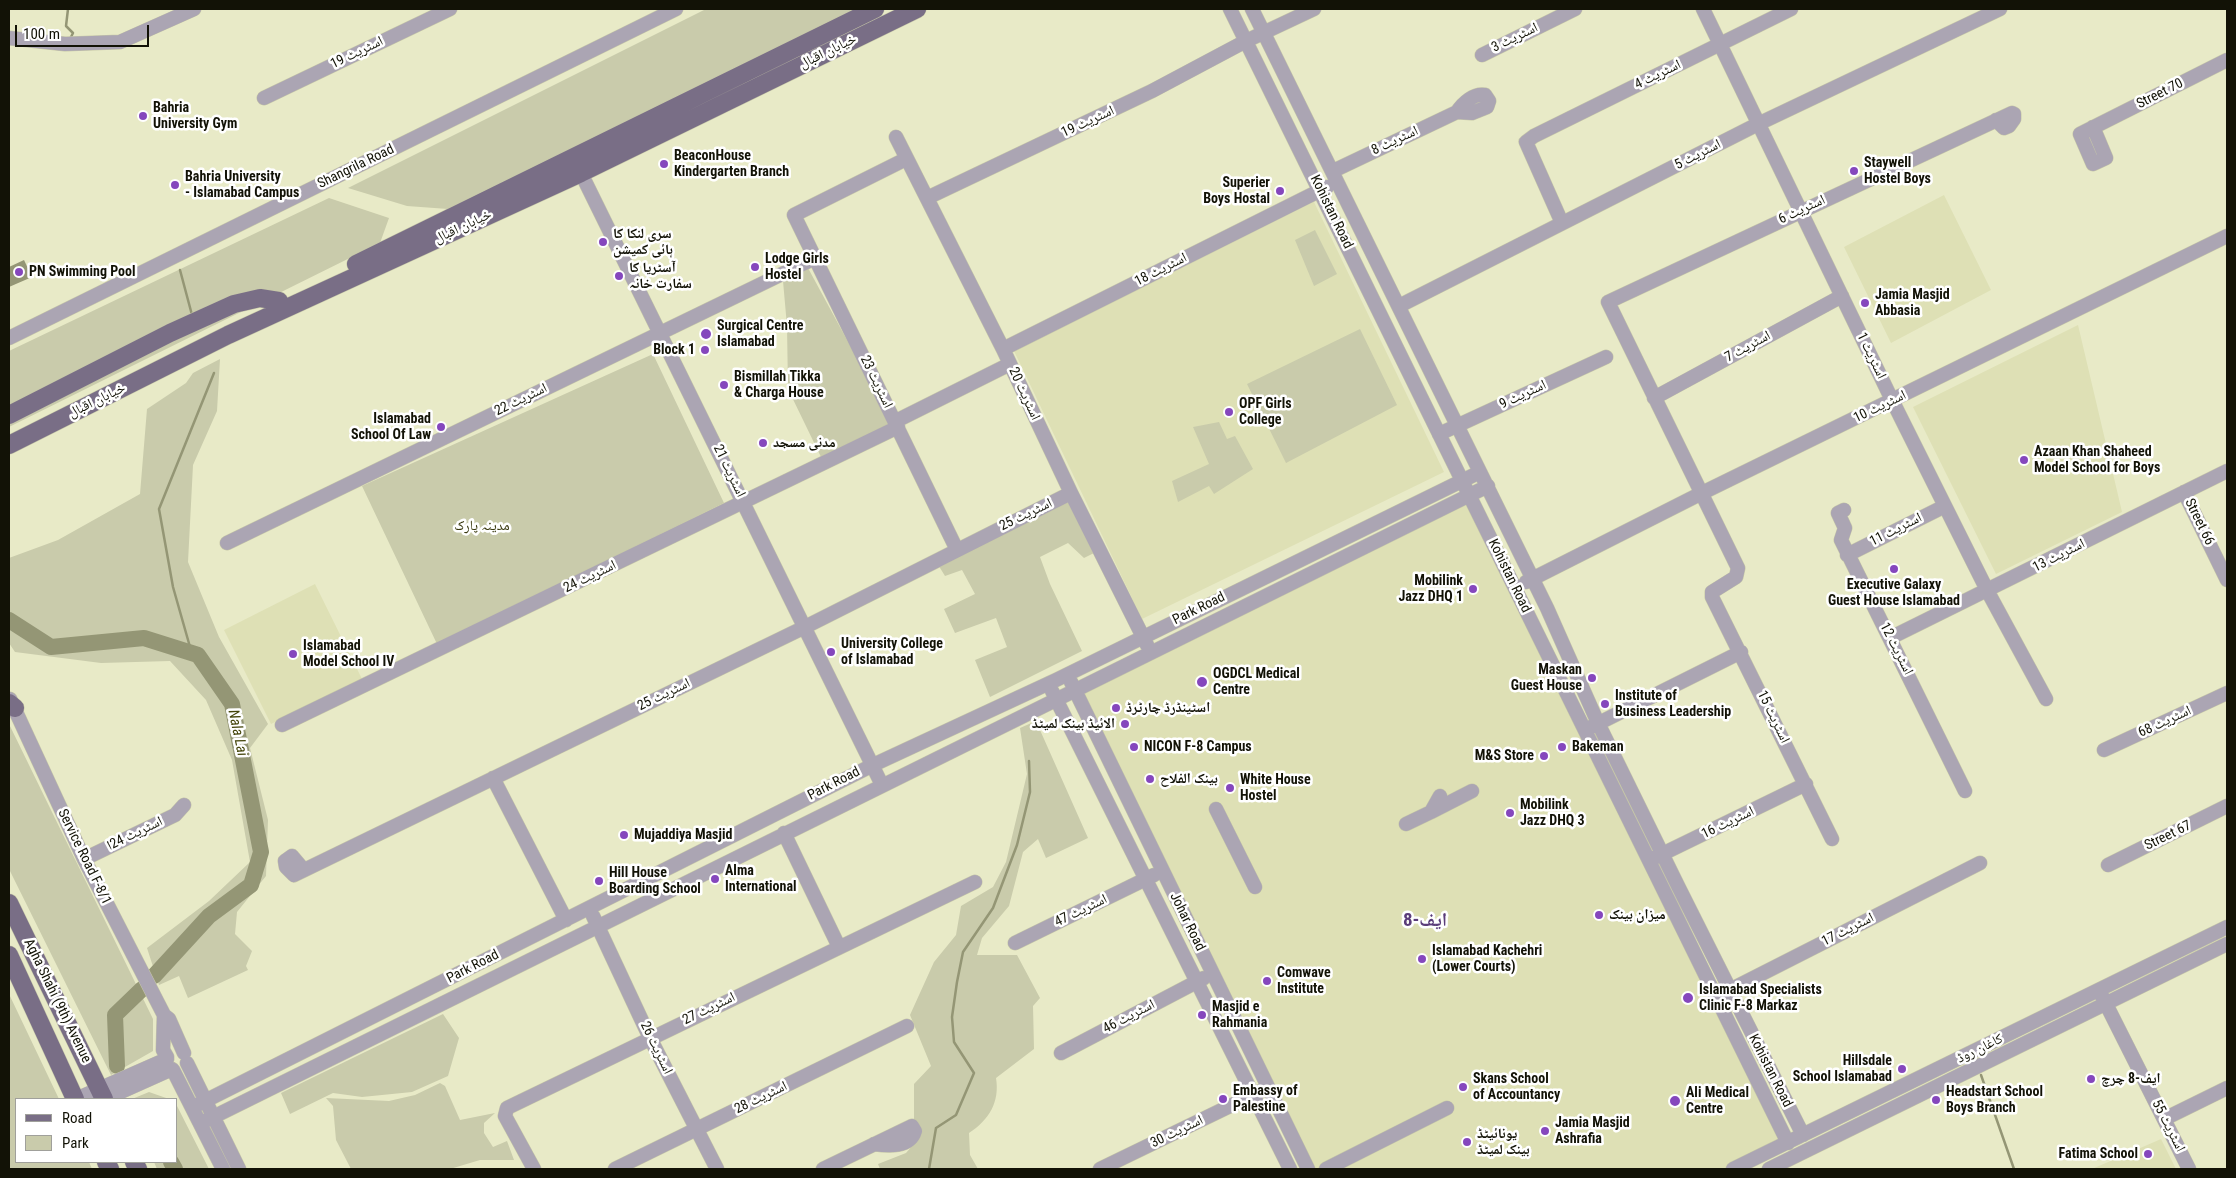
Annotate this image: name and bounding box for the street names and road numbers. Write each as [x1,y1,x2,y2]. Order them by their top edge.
street label: اسٹریٹ 3 [1489,20,1541,56]
street label: خیابان اقبال [797,31,859,73]
street label: اسٹریٹ 19 [328,33,386,73]
street label: اسٹریٹ 4 [1632,57,1684,93]
street label: Street 70 [2134,75,2186,113]
street label: اسٹریٹ 19 [1059,102,1117,142]
street label: اسٹریٹ 8 [1369,123,1421,159]
street label: اسٹریٹ 5 [1672,136,1724,174]
street label: Shangrila Road [315,141,397,193]
street label: Kohistan Road [1306,172,1356,252]
street label: اسٹریٹ 6 [1776,192,1828,228]
street label: خیابان اقبال [432,206,494,248]
street label: اسٹریٹ 18 [1132,250,1190,290]
street label: اسٹریٹ 7 [1722,328,1774,366]
street label: اسٹریٹ 1 [1853,330,1889,382]
street label: اسٹریٹ 23 [856,353,896,411]
street label: اسٹریٹ 20 [1004,365,1044,423]
street label: اسٹریٹ 9 [1497,377,1549,413]
street label: خیابان اقبال [66,380,128,422]
street label: اسٹریٹ 22 [492,380,550,420]
street label: اسٹریٹ 10 [1851,387,1909,427]
street label: اسٹریٹ 21 [709,442,749,500]
street label: اسٹریٹ 25 [997,495,1055,535]
street label: Street 66 [2181,496,2217,548]
street label: اسٹریٹ 11 [1867,510,1925,550]
street label: Kohistan Road [1484,536,1534,616]
street label: اسٹریٹ 13 [2030,536,2088,576]
street label: اسٹریٹ 24 [561,557,619,597]
street label: Park Road [1170,589,1228,629]
street label: اسٹریٹ 12 [1876,620,1916,678]
street label: اسٹریٹ 25 [635,675,693,715]
street label: اسٹریٹ 15 [1753,688,1793,746]
street label: اسٹریٹ 68 [2136,702,2194,742]
street label: Park Road [805,764,863,804]
street label: اسٹریٹ 16 [1699,803,1757,843]
street label: Service Road F-8/1 [54,806,114,908]
street label: اسٹریٹ 24ا [104,813,166,855]
street label: Street 67 [2142,818,2194,854]
street label: Johar Road [1166,890,1208,954]
street label: اسٹریٹ 47 [1052,891,1110,931]
street label: اسٹریٹ 17 [1819,910,1877,950]
street label: Agha Shahi (9th) Avenue [20,936,94,1066]
street label: Park Road [444,947,502,987]
street label: اسٹریٹ 27 [680,989,738,1029]
street label: اسٹریٹ 46 [1100,996,1158,1038]
street label: اسٹریٹ 26 [636,1019,676,1077]
street label: کاغان روڈ [1954,1031,2006,1067]
street label: Kohistan Road [1744,1032,1796,1110]
street label: اسٹریٹ 28 [732,1078,790,1118]
street label: اسٹریٹ 55 [2148,1097,2188,1155]
street label: اسٹریٹ 30 [1148,1112,1206,1152]

